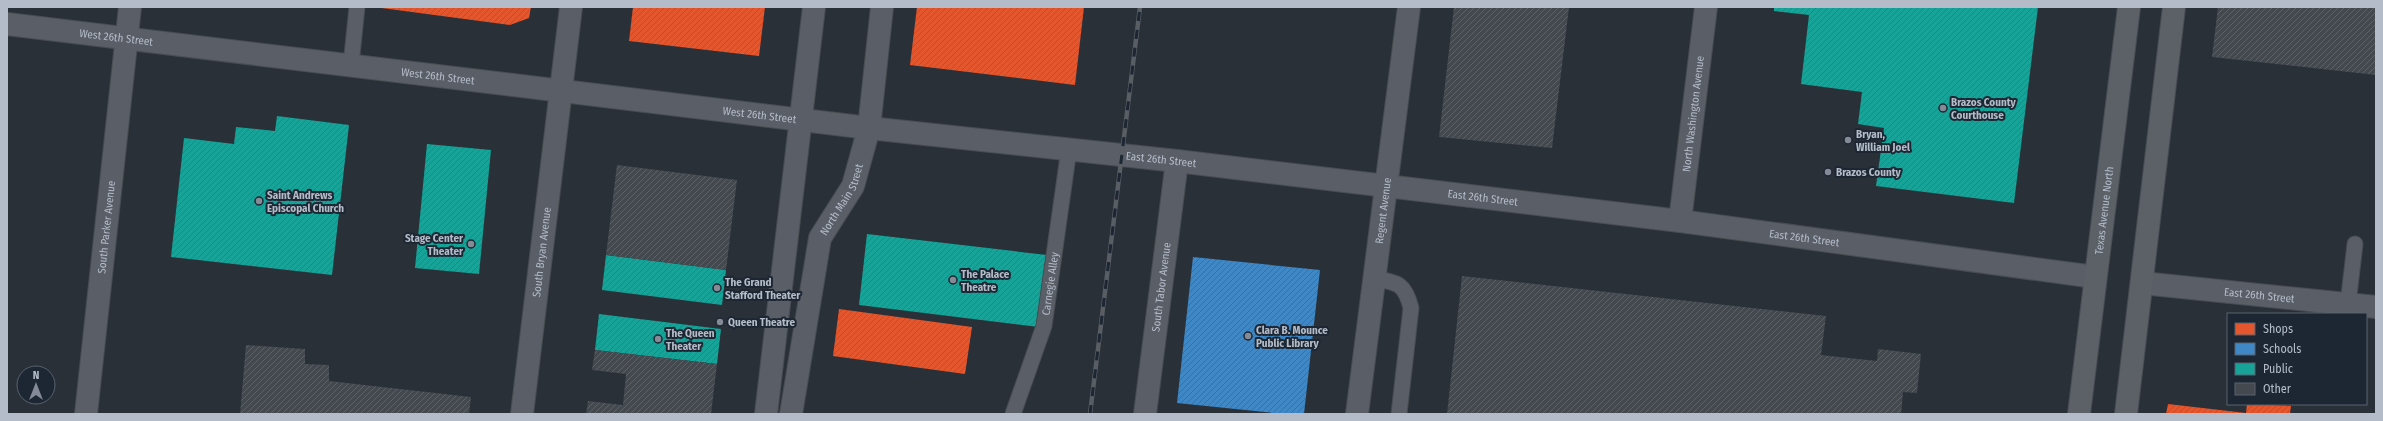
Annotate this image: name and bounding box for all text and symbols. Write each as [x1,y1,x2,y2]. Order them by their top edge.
street label: West 26th Street [79,27,154,49]
street label: North Washington Avenue [1680,55,1707,173]
street label: West 26th Street [400,66,476,87]
place label: Brazos County Courthouse [1951,96,2017,122]
marker: Brazos County Courthouse [1938,103,1948,113]
street label: West 26th Street [722,104,797,126]
place label: Bryan, William Joel [1856,128,1911,154]
marker: Bryan, William Joel [1843,135,1853,145]
street label: East 26th Street [1125,150,1197,170]
street label: North Main Street [817,162,866,238]
place label: Brazos County [1836,166,1902,179]
street label: Texas Avenue North [2093,166,2116,255]
marker: Brazos County [1823,167,1833,177]
street label: Regent Avenue [1373,177,1394,245]
street label: South Parker Avenue [95,180,118,274]
street label: East 26th Street [1447,187,1519,209]
place label: Saint Andrews Episcopal Church [267,189,344,215]
marker: Saint Andrews Episcopal Church [254,196,264,206]
street label: South Bryan Avenue [530,206,554,298]
street label: East 26th Street [1768,227,1841,249]
place label: Stage Center Theater [405,232,464,258]
marker: Stage Center Theater [466,239,476,249]
street label: South Tabor Avenue [1149,242,1174,333]
street label: Carnegie Alley [1040,251,1061,316]
place label: The Palace Theatre [961,268,1010,294]
marker: The Palace Theatre [948,275,958,285]
place label: The Grand Stafford Theater [725,276,801,302]
marker: The Grand Stafford Theater [712,283,722,293]
street label: East 26th Street [2224,285,2296,306]
legend [2227,313,2367,405]
place label: Queen Theatre [728,316,796,329]
marker: Queen Theatre [715,317,725,327]
text: Shops [2263,322,2293,336]
place label: Clara B. Mounce Public Library [1256,324,1328,350]
place label: The Queen Theater [666,327,715,353]
marker: Clara B. Mounce Public Library [1243,331,1253,341]
marker: The Queen Theater [653,334,663,344]
text: Schools [2263,342,2301,356]
text: Public [2263,362,2293,376]
north arrow [16,365,56,405]
text: N [33,369,39,382]
text: Other [2263,382,2292,396]

